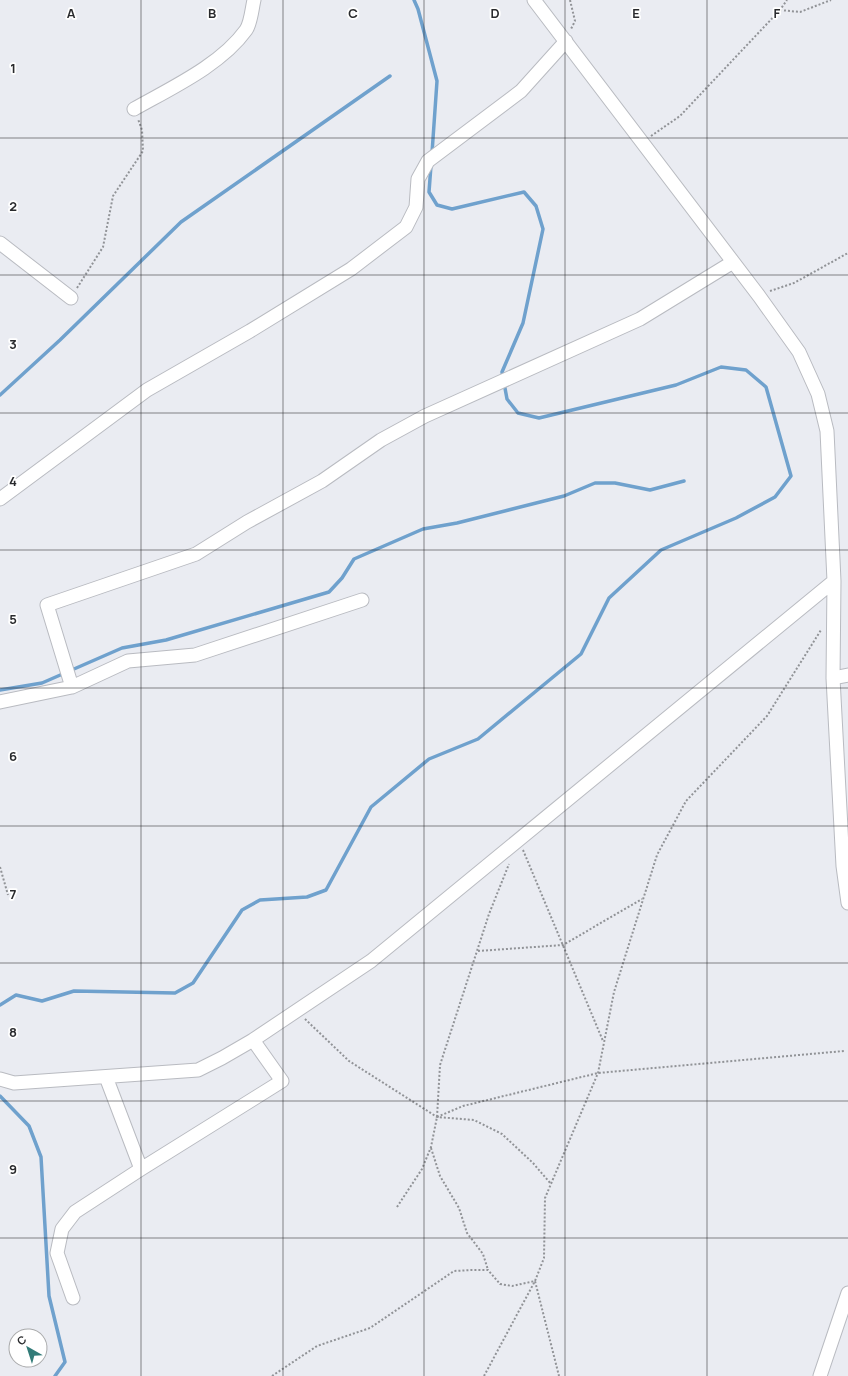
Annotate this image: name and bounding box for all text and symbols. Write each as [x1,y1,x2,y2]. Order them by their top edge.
text: A [67,4,76,22]
text: B [208,4,216,22]
text: C [348,4,358,22]
text: D [490,4,500,22]
text: E [632,4,640,22]
text: F [774,4,781,22]
text: 1 [10,59,16,77]
text: 2 [9,197,17,215]
text: 3 [9,335,17,353]
text: 4 [9,472,17,490]
text: 5 [9,610,17,628]
text: 6 [9,747,17,765]
text: 7 [10,885,17,903]
text: 8 [9,1023,17,1041]
text: 9 [9,1160,17,1178]
north arrow [8,1328,48,1368]
text: С [14,1331,29,1348]

